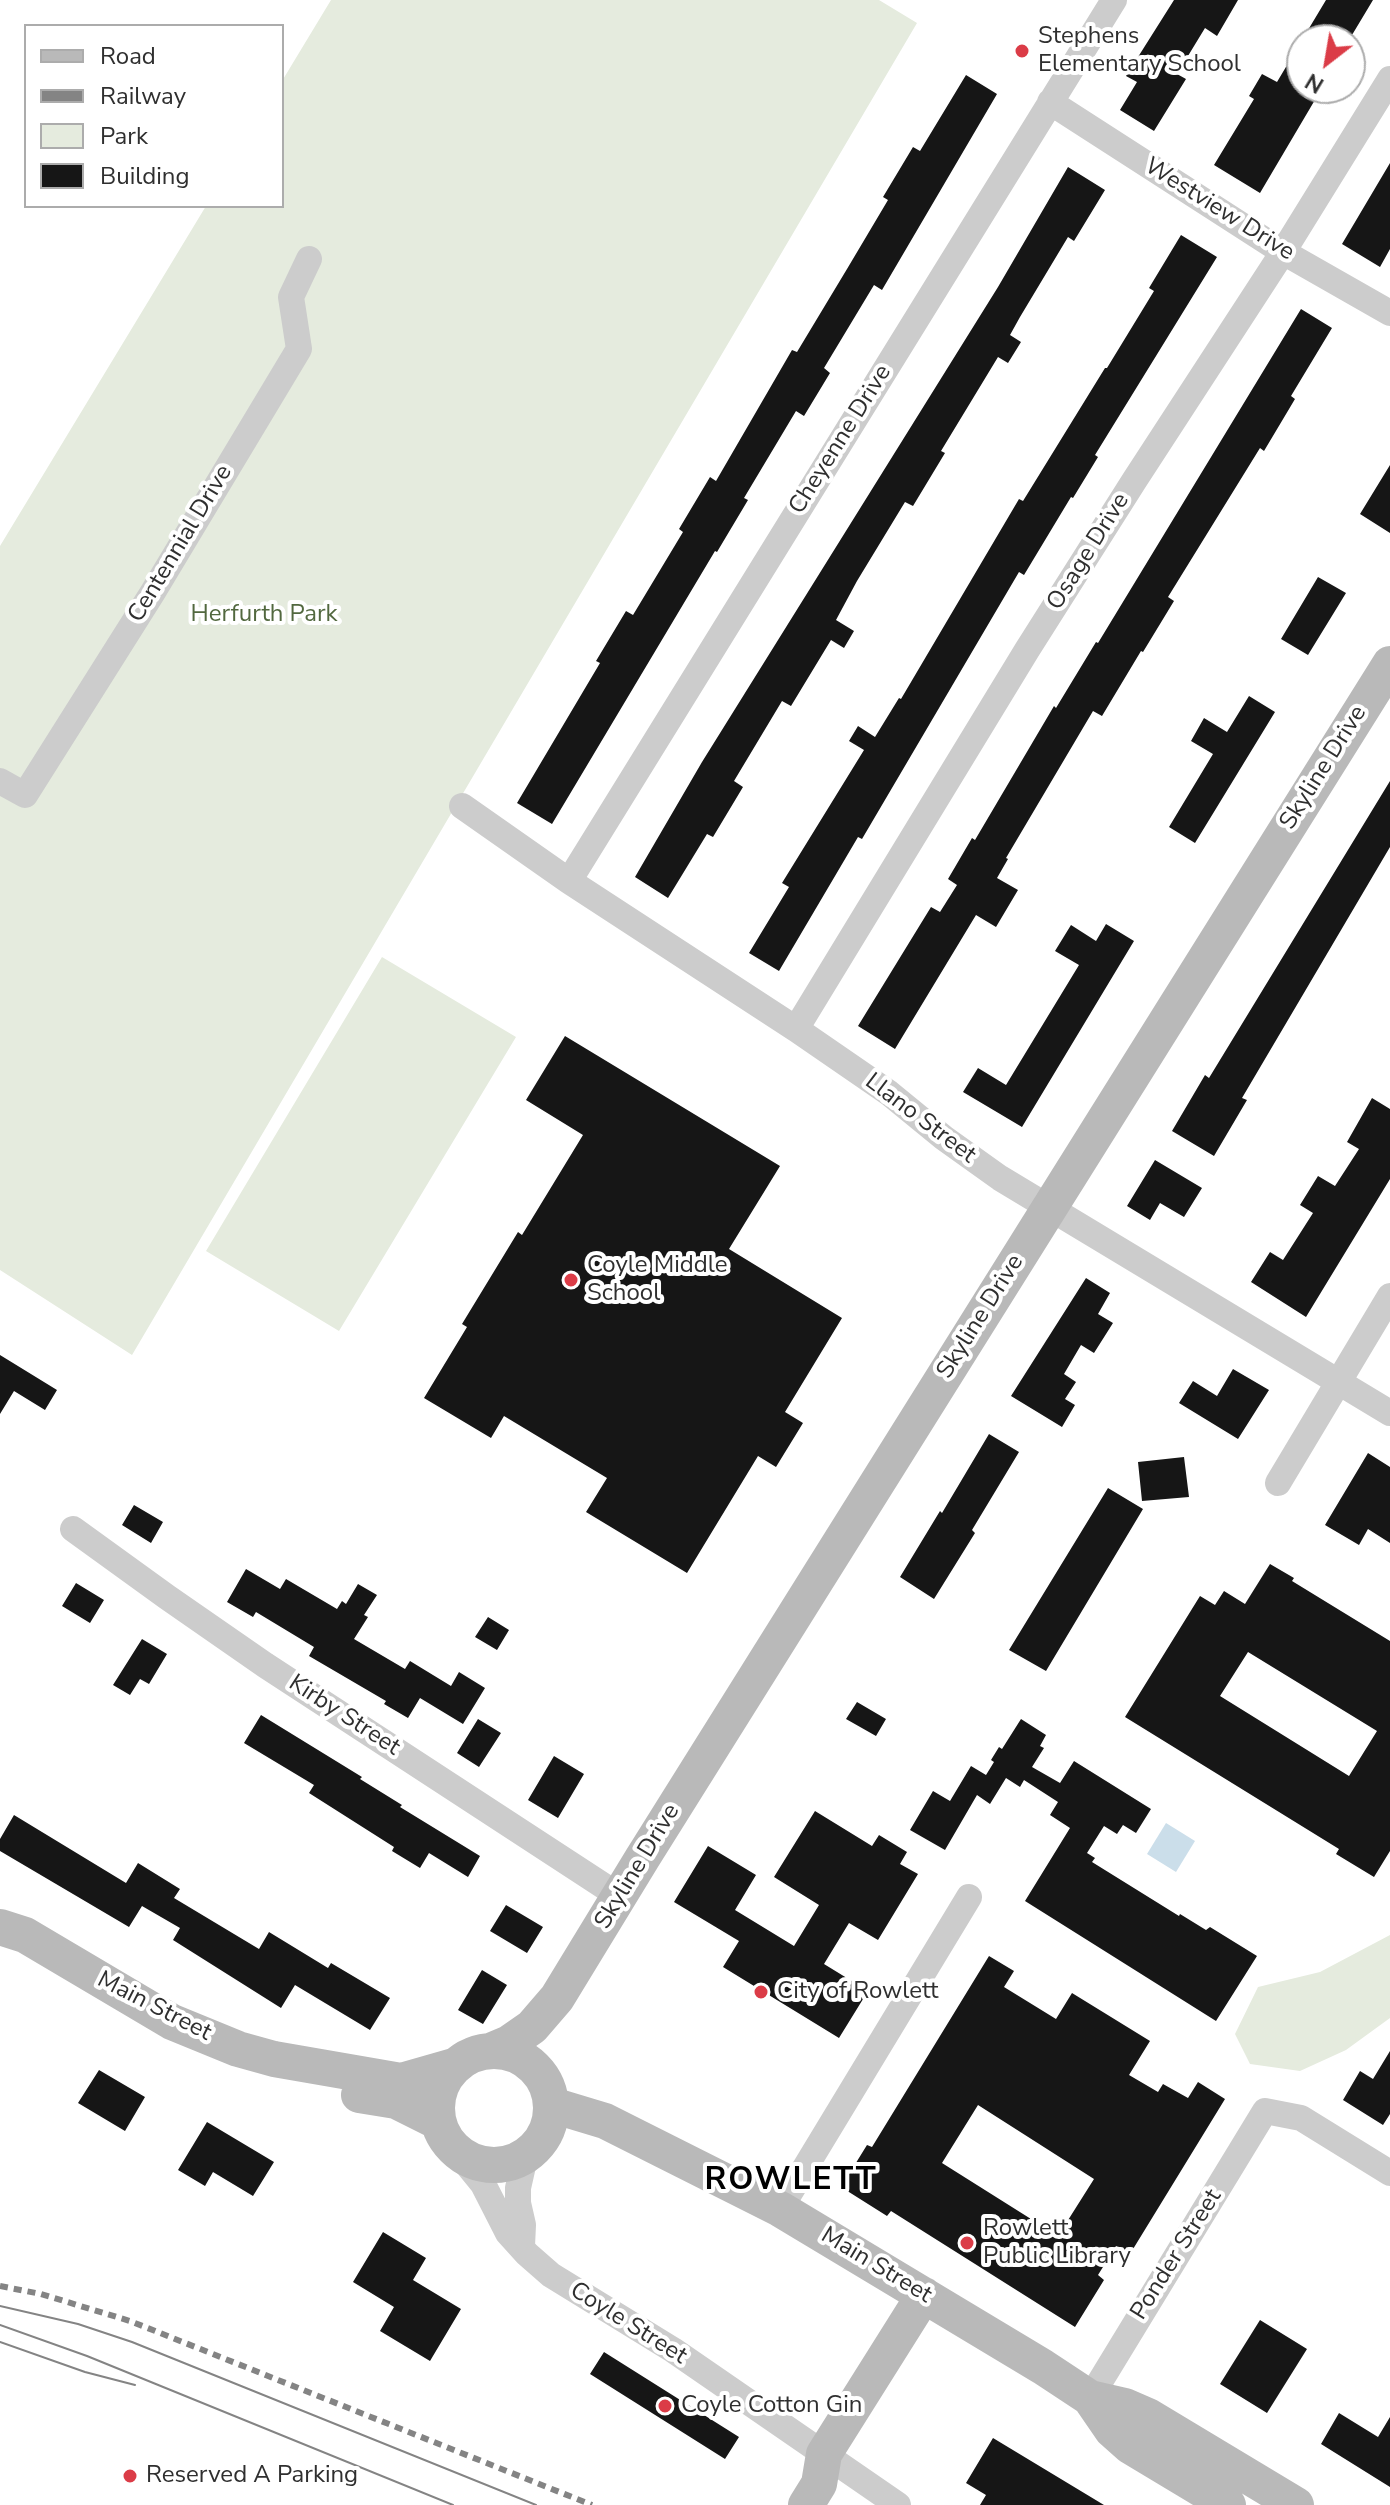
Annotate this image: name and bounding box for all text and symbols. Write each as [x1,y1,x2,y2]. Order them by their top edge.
place label: Stephens Elementary School [1038,23,1241,79]
legend [24,24,284,208]
north arrow [1286,24,1366,104]
text: Road [100,40,156,72]
marker: Stephens Elementary School [1013,42,1031,60]
text: N [1300,66,1329,100]
text: Railway [100,80,186,112]
text: Park [100,120,148,152]
street label: Westview Drive [1139,152,1299,268]
text: Building [100,160,190,192]
street label: Cheyenne Drive [784,360,898,520]
street label: Centennial Drive [123,460,239,628]
street label: Osage Drive [1042,488,1136,616]
park label: Herfurth Park [190,601,338,629]
street label: Skyline Drive [1274,701,1374,835]
street label: Llano Street [859,1068,981,1170]
street label: Skyline Drive [931,1250,1031,1384]
place label: Coyle Middle School [587,1252,728,1308]
marker: Coyle Middle School [562,1271,580,1289]
street label: Kirby Street [283,1669,405,1763]
street label: Skyline Drive [589,1799,687,1935]
street label: Main Street [92,1966,216,2048]
place label: City of Rowlett [777,1978,939,2006]
marker: City of Rowlett [752,1983,770,2001]
district label: ROWLETT [704,2162,878,2200]
street label: Ponder Street [1125,2184,1229,2326]
place label: Rowlett Public Library [983,2215,1131,2271]
street label: Main Street [815,2222,937,2310]
marker: Rowlett Public Library [958,2234,976,2252]
street label: Coyle Street [564,2277,692,2371]
place label: Coyle Cotton Gin [681,2392,862,2420]
marker: Coyle Cotton Gin [656,2397,674,2415]
place label: Reserved A Parking [146,2462,358,2490]
marker: Reserved A Parking [121,2467,139,2485]

